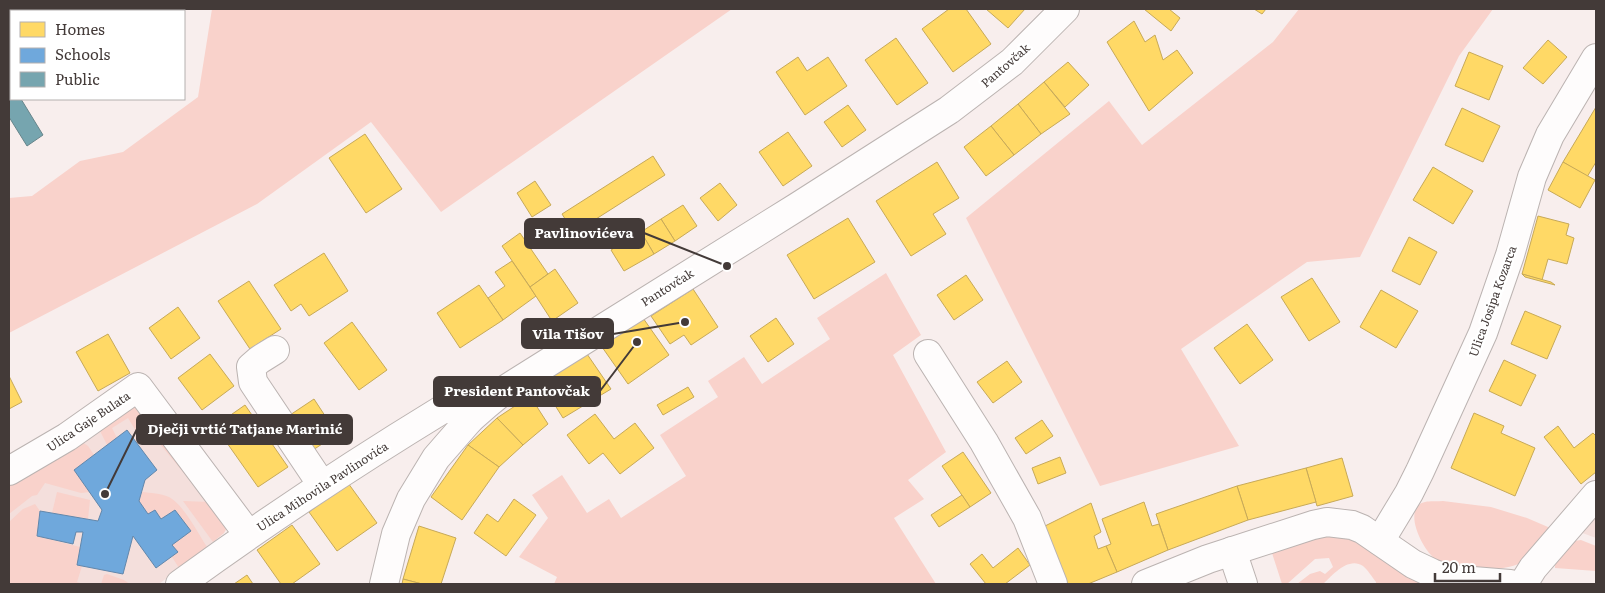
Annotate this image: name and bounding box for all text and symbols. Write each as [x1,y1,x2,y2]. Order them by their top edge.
legend [10,10,185,100]
text: Homes [55,17,105,40]
street label: Pantovčak [977,38,1034,91]
text: Schools [55,42,111,65]
text: Public [55,67,100,90]
callout: Pavlinovićeva [525,219,644,248]
text: Pavlinovićeva [535,222,634,242]
street label: Ulica Josipa Kozarca [1463,242,1521,359]
street label: Pantovčak [637,263,698,310]
callout: Vila Tišov [522,319,613,348]
text: Vila Tišov [532,323,604,343]
callout: President Pantovčak [434,377,600,406]
text: President Pantovčak [444,380,591,400]
street label: Ulica Gaje Bulata [43,386,134,456]
callout: Dječji vrtić Tatjane Marinić [137,415,352,444]
text: Dječji vrtić Tatjane Marinić [148,418,343,438]
street label: Ulica Mihovila Pavlinovića [253,436,392,535]
scale bar [1435,550,1500,582]
text: 20 m [1442,555,1476,578]

